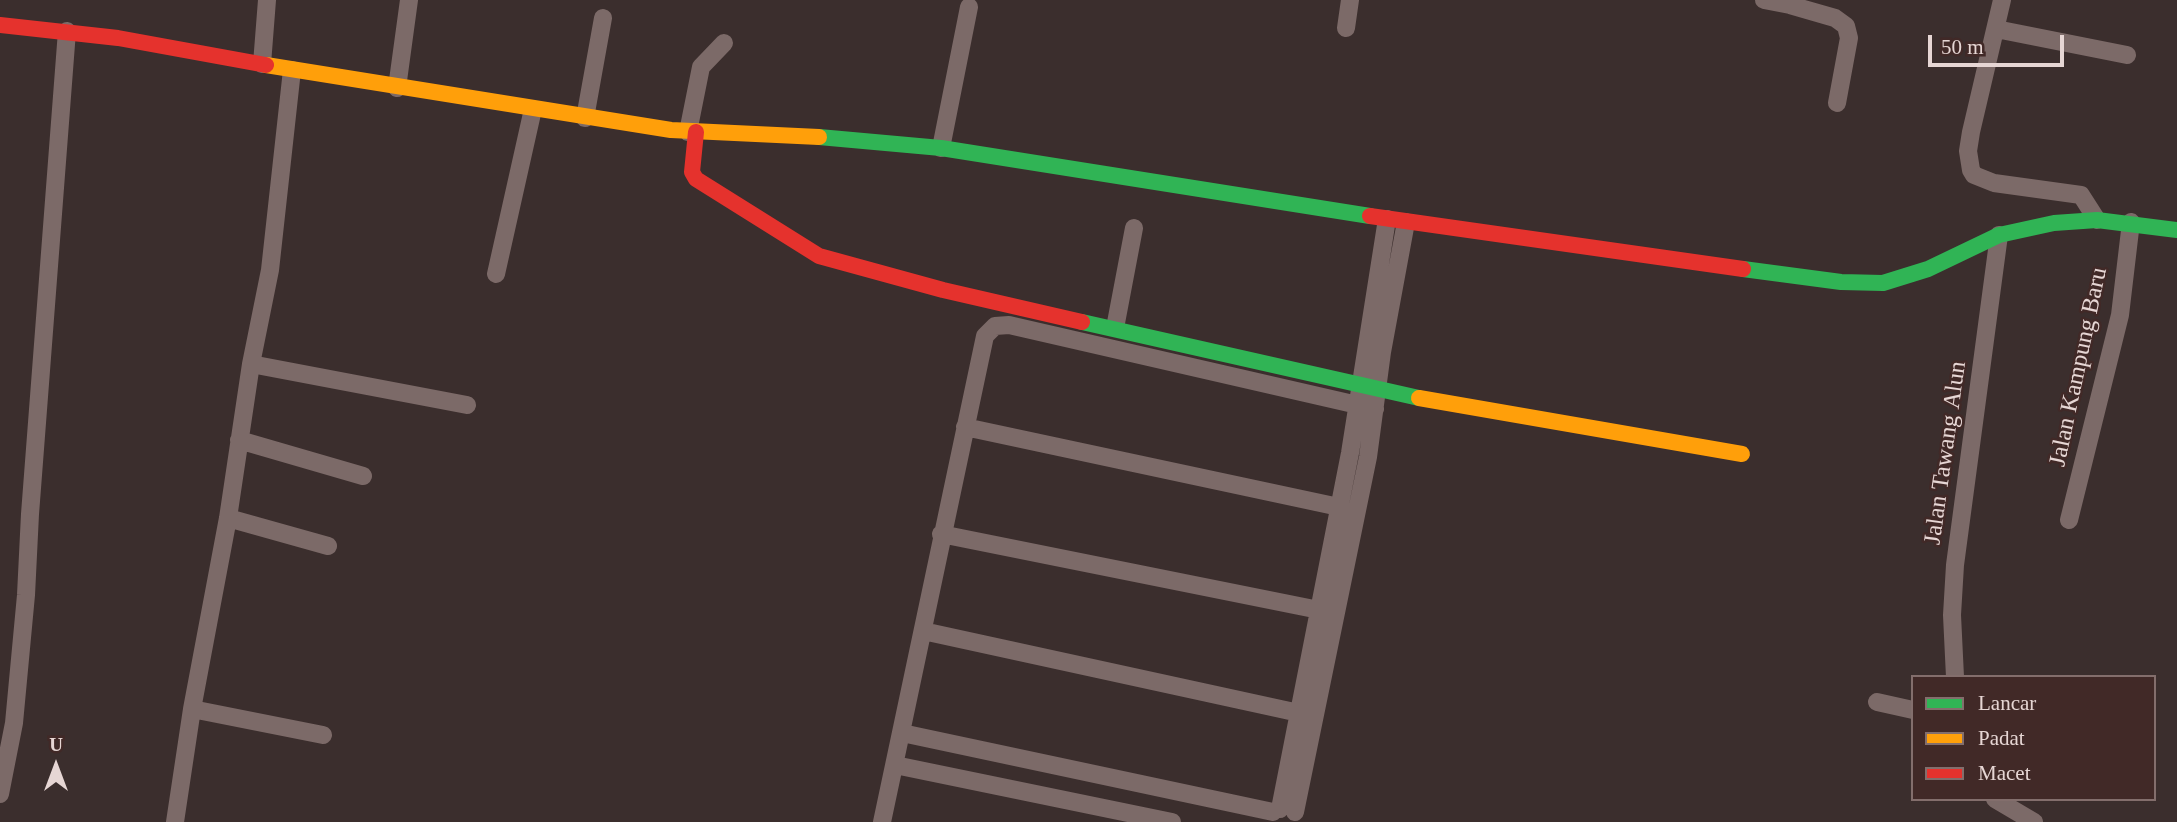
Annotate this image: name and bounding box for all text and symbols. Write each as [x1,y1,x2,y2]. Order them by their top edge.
scale bar [1932,21,2068,65]
text: 50 m [1941,35,1984,59]
street label: Jalan Kampung Baru [2044,265,2114,469]
street label: Jalan Tawang Alun [1919,359,1973,547]
legend [1911,675,2156,801]
text: Lancar [1978,691,2036,715]
text: Padat [1978,726,2025,750]
north arrow [21,731,91,801]
text: U [49,734,63,755]
text: Macet [1978,761,2030,785]

